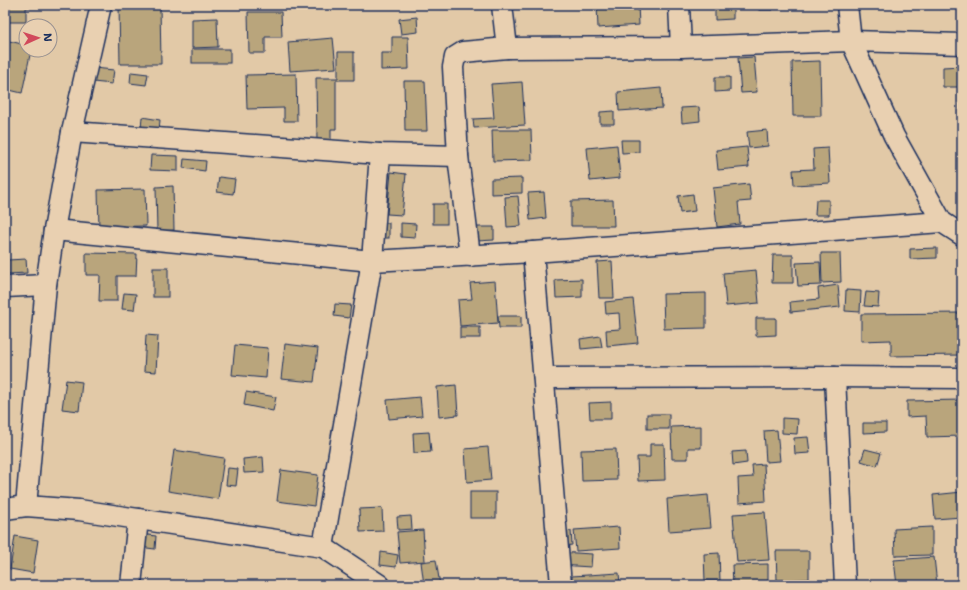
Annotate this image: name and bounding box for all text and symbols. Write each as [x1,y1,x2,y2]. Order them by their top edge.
north arrow [18,18,58,58]
text: N [40,33,55,43]

